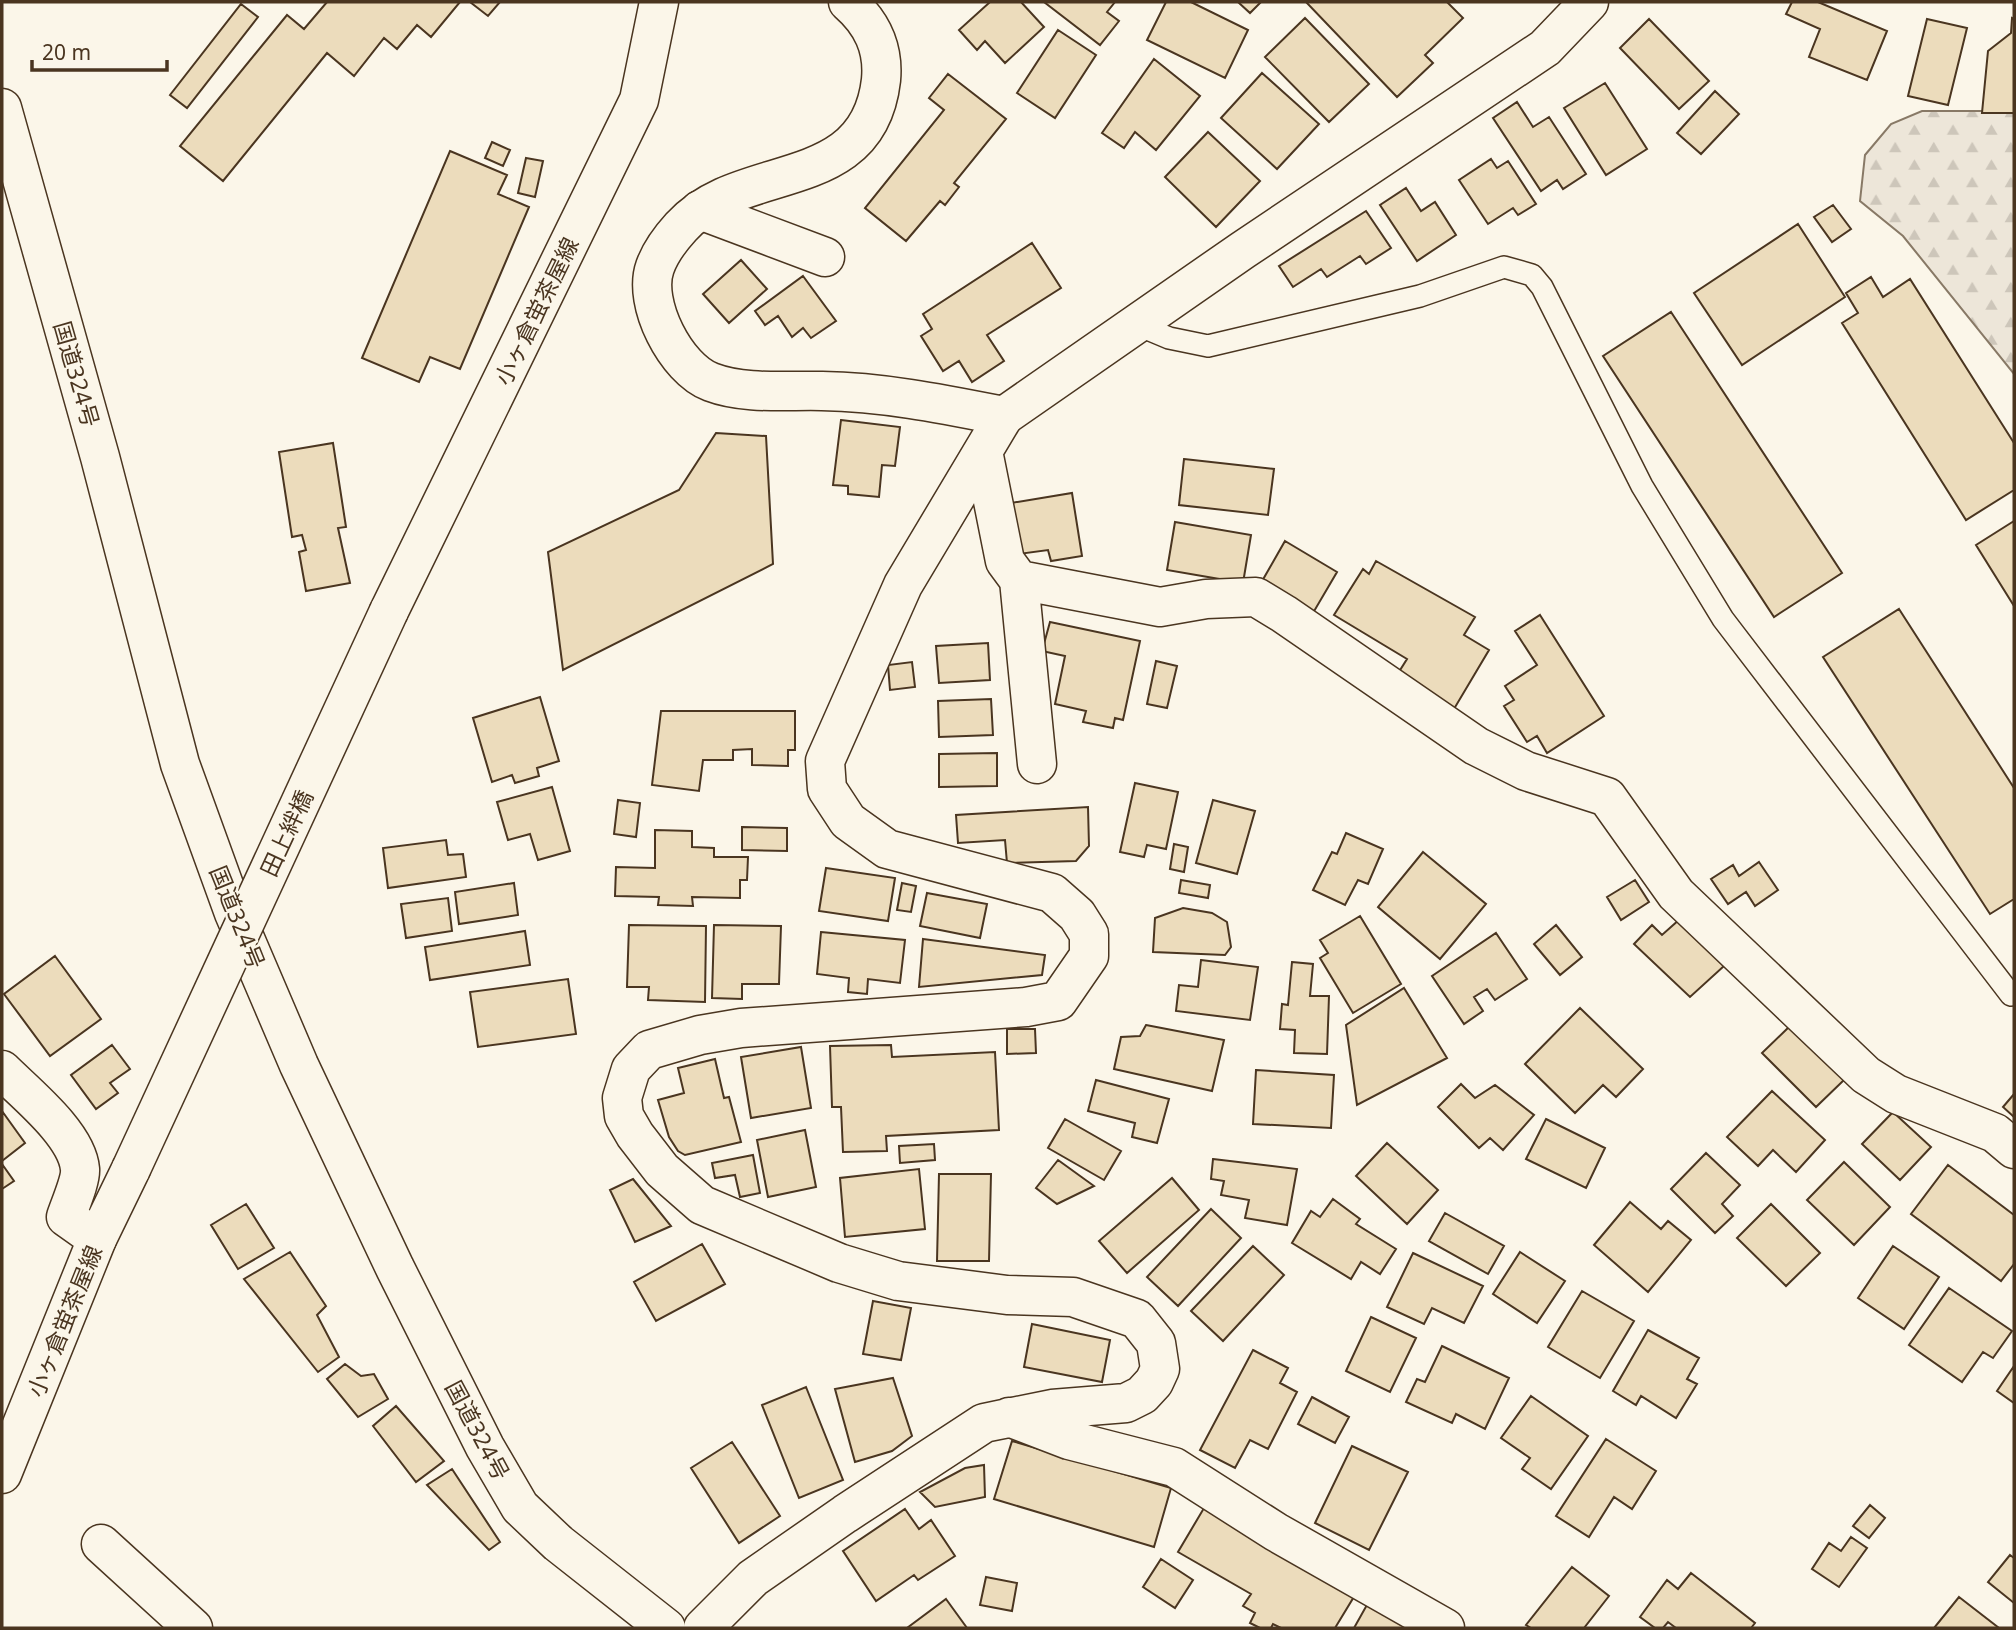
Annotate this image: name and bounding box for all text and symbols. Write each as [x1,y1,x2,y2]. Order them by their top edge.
scale bar [32,28,166,72]
text: 20 m [42,38,91,66]
street label: 小ヶ倉蛍茶屋線 [486,232,586,390]
street label: 国道324号 [47,317,107,431]
street label: 田上絆橋 [252,785,320,881]
street label: 国道324号 [203,861,273,973]
street label: 小ヶ倉蛍茶屋線 [19,1240,109,1402]
street label: 国道324号 [438,1375,518,1485]

